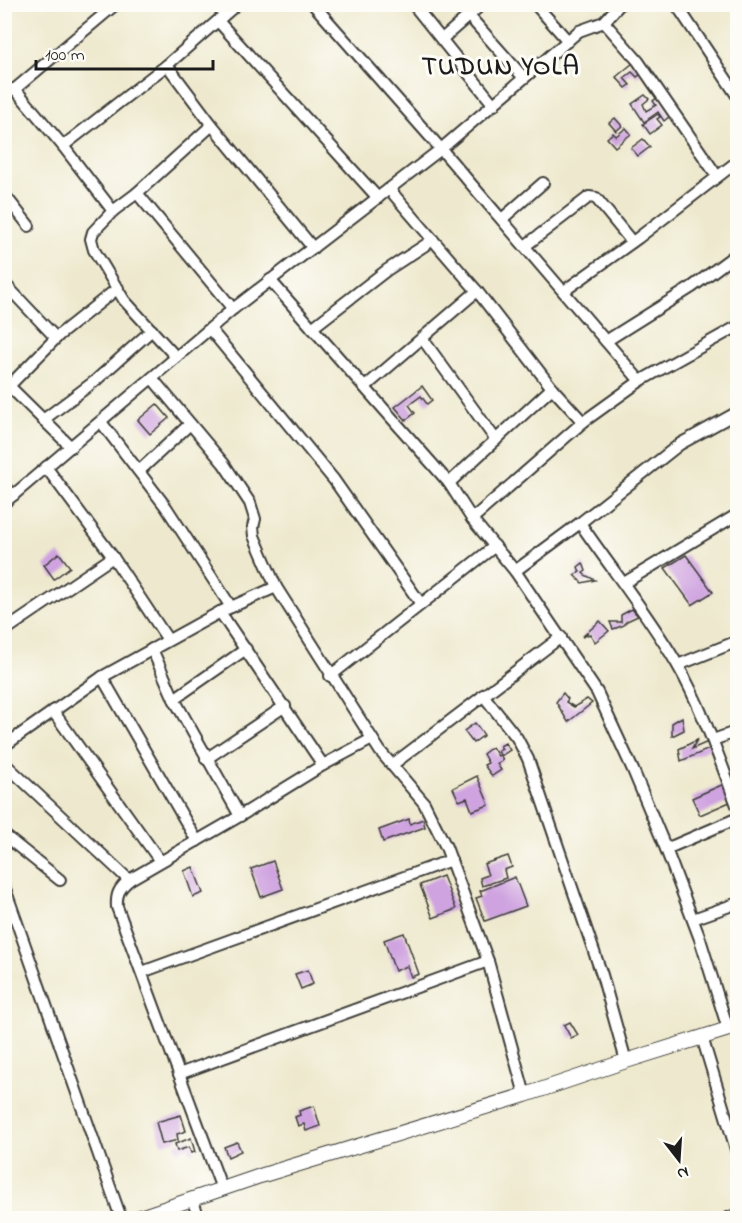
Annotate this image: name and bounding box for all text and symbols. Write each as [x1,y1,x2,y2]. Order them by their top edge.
scale bar [36,33,213,71]
text: 100 m [45,43,85,69]
district label: TUDUN YOLA [422,49,580,87]
north arrow [649,1130,709,1190]
text: N [674,1159,691,1186]

